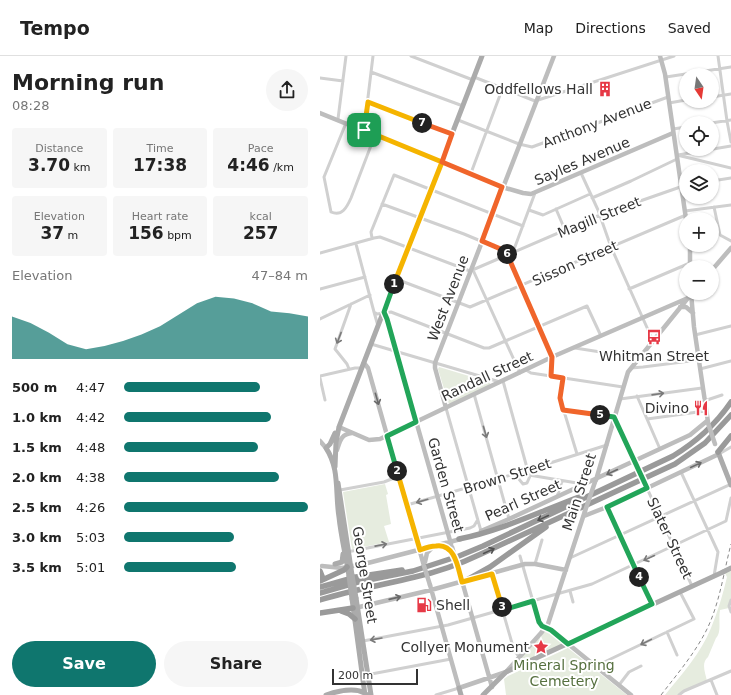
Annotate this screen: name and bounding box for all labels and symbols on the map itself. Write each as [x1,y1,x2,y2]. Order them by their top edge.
north arrow [679,68,719,108]
building icon: Oddfellows Hall [596,80,614,98]
place label: Oddfellows Hall [484,81,593,97]
street label: Anthony Avenue [540,95,654,151]
pin [347,113,381,147]
pin: 7 [412,113,432,133]
street label: Sayles Avenue [532,134,632,188]
street label: Magill Street [555,193,643,241]
street label: Sisson Street [530,237,621,289]
pin: 6 [497,244,517,264]
street label: West Avenue [424,253,472,343]
pin: 1 [384,274,404,294]
bus stop icon: Whitman Street [645,328,663,346]
one-way arrow [334,332,342,344]
street label: Randall Street [439,348,536,404]
place label: Whitman Street [599,348,710,364]
one-way arrow [652,390,665,397]
one-way arrow [374,392,381,405]
restaurant icon: Divino [692,399,710,417]
place label: Divino [645,400,689,416]
pin: 5 [590,405,610,425]
one-way arrow [482,425,489,438]
street label: Garden Street [425,436,467,535]
street label: Main Street [559,451,599,533]
street label: Brown Street [461,455,553,497]
pin: 2 [387,461,407,481]
one-way arrow [689,461,701,468]
one-way arrow [606,469,618,476]
street label: Pearl Street [482,476,564,524]
street label: Slater Street [644,495,696,582]
one-way arrow [416,498,429,505]
one-way arrow [537,514,549,522]
street label: George Street [349,525,381,625]
one-way arrow [374,541,387,549]
one-way arrow [482,547,494,554]
one-way arrow [643,555,655,562]
pin: 4 [629,567,649,587]
one-way arrow [388,594,401,602]
fuel station icon: Shell [415,596,433,614]
place label: Shell [436,597,470,613]
pin: 3 [492,597,512,617]
one-way arrow [370,635,383,643]
place icon: Collyer Monument [532,638,550,656]
place label: Collyer Monument [401,639,530,655]
one-way arrow [640,639,652,646]
park label: Mineral Spring Cemetery [513,657,615,689]
scale bar [332,667,418,686]

